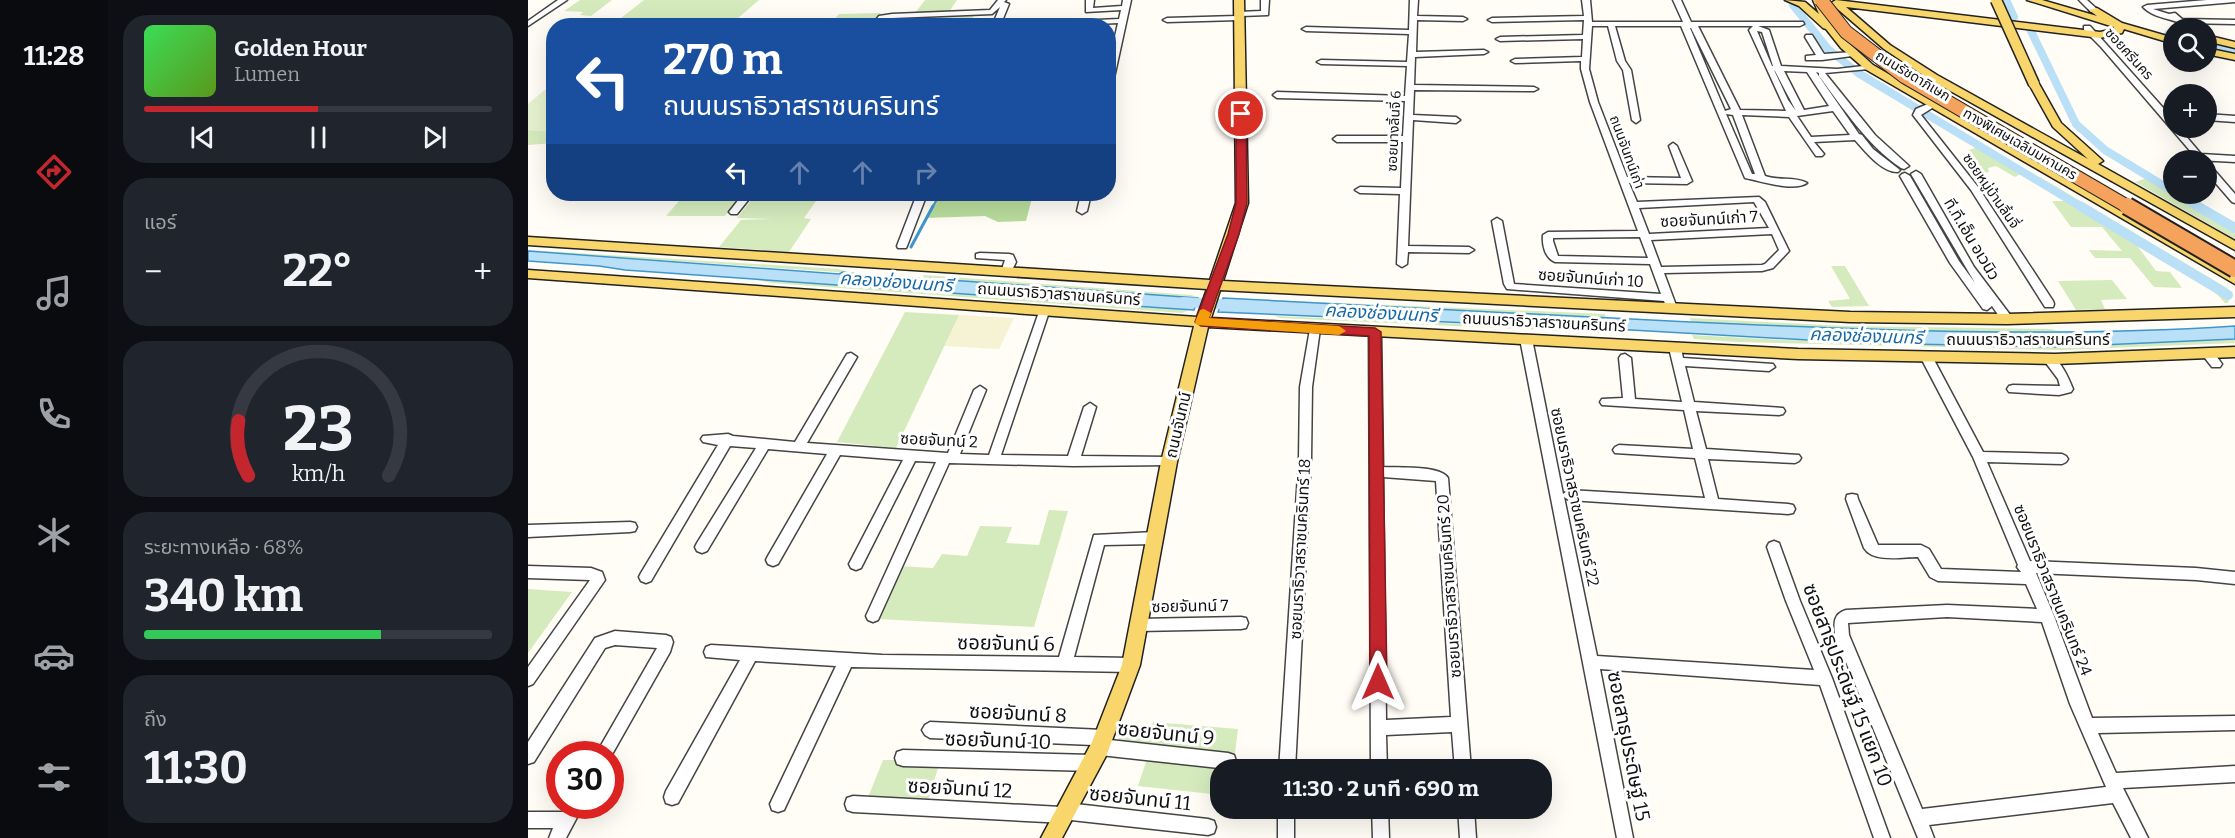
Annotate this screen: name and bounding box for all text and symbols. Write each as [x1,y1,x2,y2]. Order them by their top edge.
map controls [2163,18,2217,204]
button: search [2163,18,2217,72]
street label: ซอยศรีนคร [2101,25,2157,84]
text: Golden Hour [234,35,367,62]
text: 270 m [663,35,783,85]
text: 11:28 [23,40,85,72]
icon: left [564,42,642,120]
street label: ถนนรัชดาภิเษก [1873,47,1953,105]
text: Lumen [234,62,300,86]
button: + [2163,84,2217,138]
pin [1215,88,1266,139]
text: ถนนนราธิวาสราชนครินทร์ [663,90,939,122]
street label: ซอยนางลิ้นจี่ 6 [1381,90,1405,172]
icon: arrive [1224,97,1257,130]
street label: ทางพิเศษเฉลิมมหานคร [1960,104,2080,184]
street label: ถนนจันทน์เก่า [1606,113,1648,191]
icon: previous [186,121,219,154]
icon: pause [302,121,335,154]
icon: next [418,121,451,154]
street label: ซอยหมู่บ้านลิ้นจี่ [1959,149,2025,232]
button: − [2163,150,2217,204]
icon: directions [33,151,75,193]
icon: left [720,156,753,189]
icon: ahead [783,156,816,189]
icon: ahead [846,156,879,189]
icon: right [909,156,942,189]
street label: ที.ที.เอ็น อเวนิว [1940,195,2004,283]
street label: ซอยจันทน์เก่า 7 [1660,207,1758,231]
text: แอร์ [144,210,176,234]
text: 22° [282,244,353,298]
text: − [144,252,162,292]
text: + [473,252,492,292]
street label: ซอยจันทน์เก่า 10 [1537,265,1645,291]
water label: คลองช่องนนทรี [839,267,956,297]
icon: music [33,272,75,314]
street label: ถนนนราธิวาสราชนครินทร์ [977,279,1142,309]
water label: คลองช่องนนทรี [1324,299,1441,327]
street label: ถนนนราธิวาสราชนครินทร์ [1462,308,1627,336]
water label: คลองช่องนนทรี [1809,323,1926,349]
street label: ถนนนราธิวาสราชนครินทร์ [1946,330,2111,349]
street label: ถนนจันทน์ [1161,390,1195,460]
text: 23 [282,392,354,467]
icon: phone [33,393,75,435]
street label: ซอยนราธิวาสราชนครินทร์ 22 [1547,406,1603,588]
street label: ซอยจันทน์ 2 [900,428,978,452]
street label: ซอยนราธิวาสราชนครินทร์ 18 [1286,458,1314,640]
text: km/h [291,461,345,487]
street label: ซอยนราธิวาสราชนครินทร์ 20 [1433,494,1465,678]
street label: ซอยนราธิวาสราชนครินทร์ 24 [2010,502,2096,679]
icon: climate [33,514,75,556]
text: ระยะทางเหลือ · 68% [144,535,304,559]
text: 340 km [144,569,303,623]
street label: ซอยสาธุประดิษฐ์ 15 แยก 10 [1798,580,1898,790]
street label: ซอยจันทน์ 7 [1151,596,1229,616]
street label: ซอยจันทน์ 6 [957,630,1055,656]
icon: car [33,635,75,677]
position arrow [1346,650,1410,714]
street label: ซอยสาธุประดิษฐ์ 15 [1603,669,1655,823]
street label: ซอยจันทน์ 8 [969,698,1067,728]
text: ถึง [144,707,167,731]
street label: ซอยจันทน์ 9 [1116,716,1216,750]
street label: ซอยจันทน์ 10 [944,726,1052,754]
text: 11:30 [144,741,248,795]
speed limit sign: 30 [546,741,624,819]
icon: filters [33,756,75,798]
street label: ซอยจันทน์ 12 [907,773,1013,803]
text: 11:30 · 2 นาที · 690 m [1283,775,1479,802]
street label: ซอยจันทน์ 11 [1088,781,1192,815]

